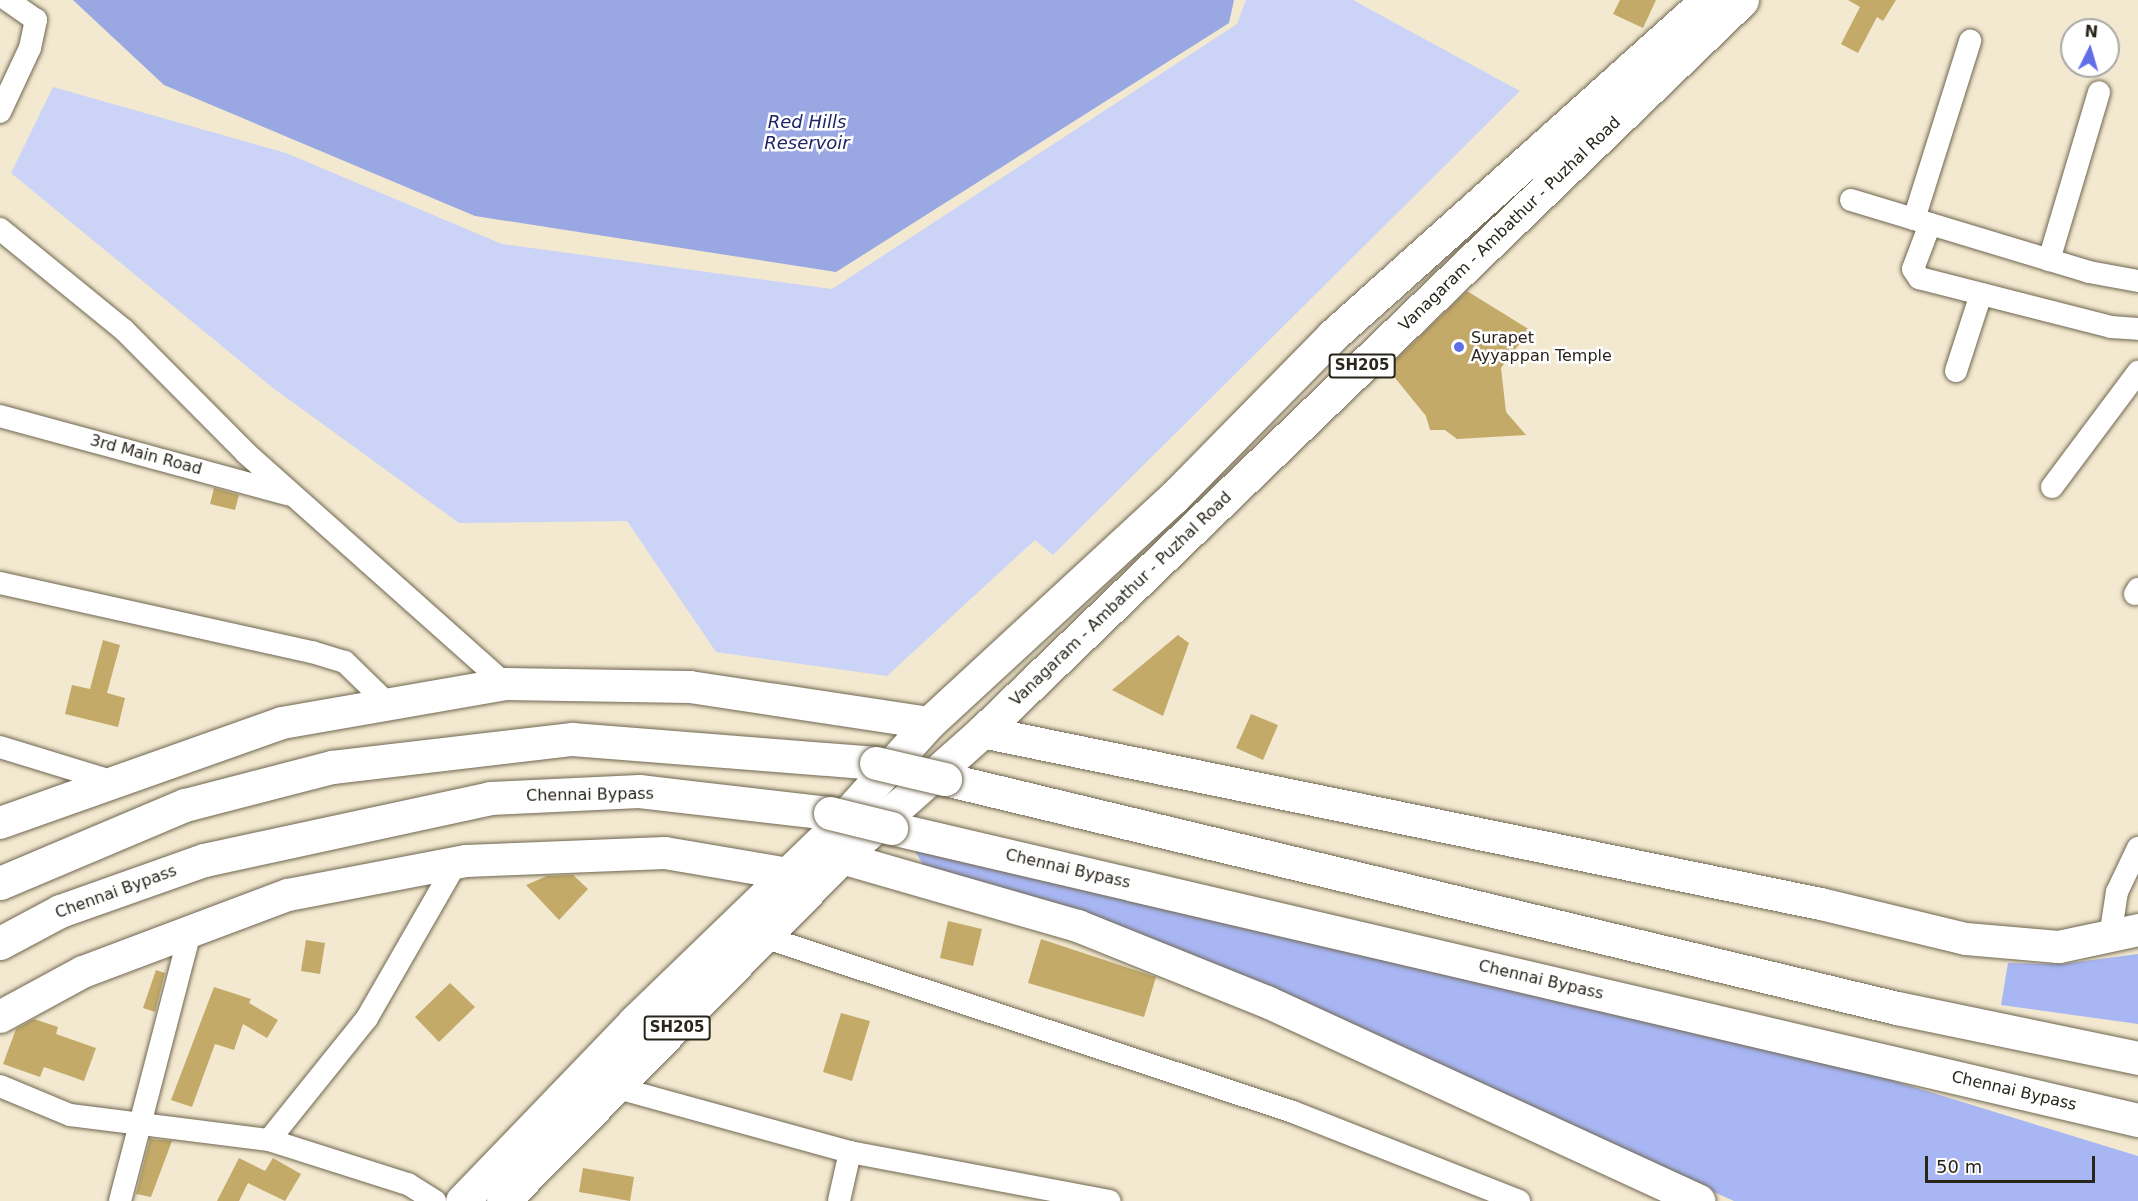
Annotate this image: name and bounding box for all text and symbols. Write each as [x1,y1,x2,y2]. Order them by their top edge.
north arrow [2060,18,2120,78]
text: N [2084,22,2099,42]
water label: Red Hills Reservoir [764,112,850,154]
street label: Vanagaram - Ambathur - Puzhal Road [1395,113,1625,335]
place label: Surapet Ayyappan Temple [1471,328,1612,366]
marker: Surapet Ayyappan Temple [1452,340,1466,354]
road number: SH205 [1328,354,1396,378]
street label: 3rd Main Road [88,431,204,479]
street label: Vanagaram - Ambathur - Puzhal Road [1006,488,1236,710]
street label: Chennai Bypass [526,784,654,806]
street label: Chennai Bypass [1004,845,1132,893]
street label: Chennai Bypass [53,861,179,923]
street label: Chennai Bypass [1477,956,1605,1004]
road number: SH205 [642,1016,712,1040]
street label: Chennai Bypass [1950,1067,2078,1115]
scale bar [1928,1144,2098,1182]
text: 50 m [1936,1156,1982,1177]

